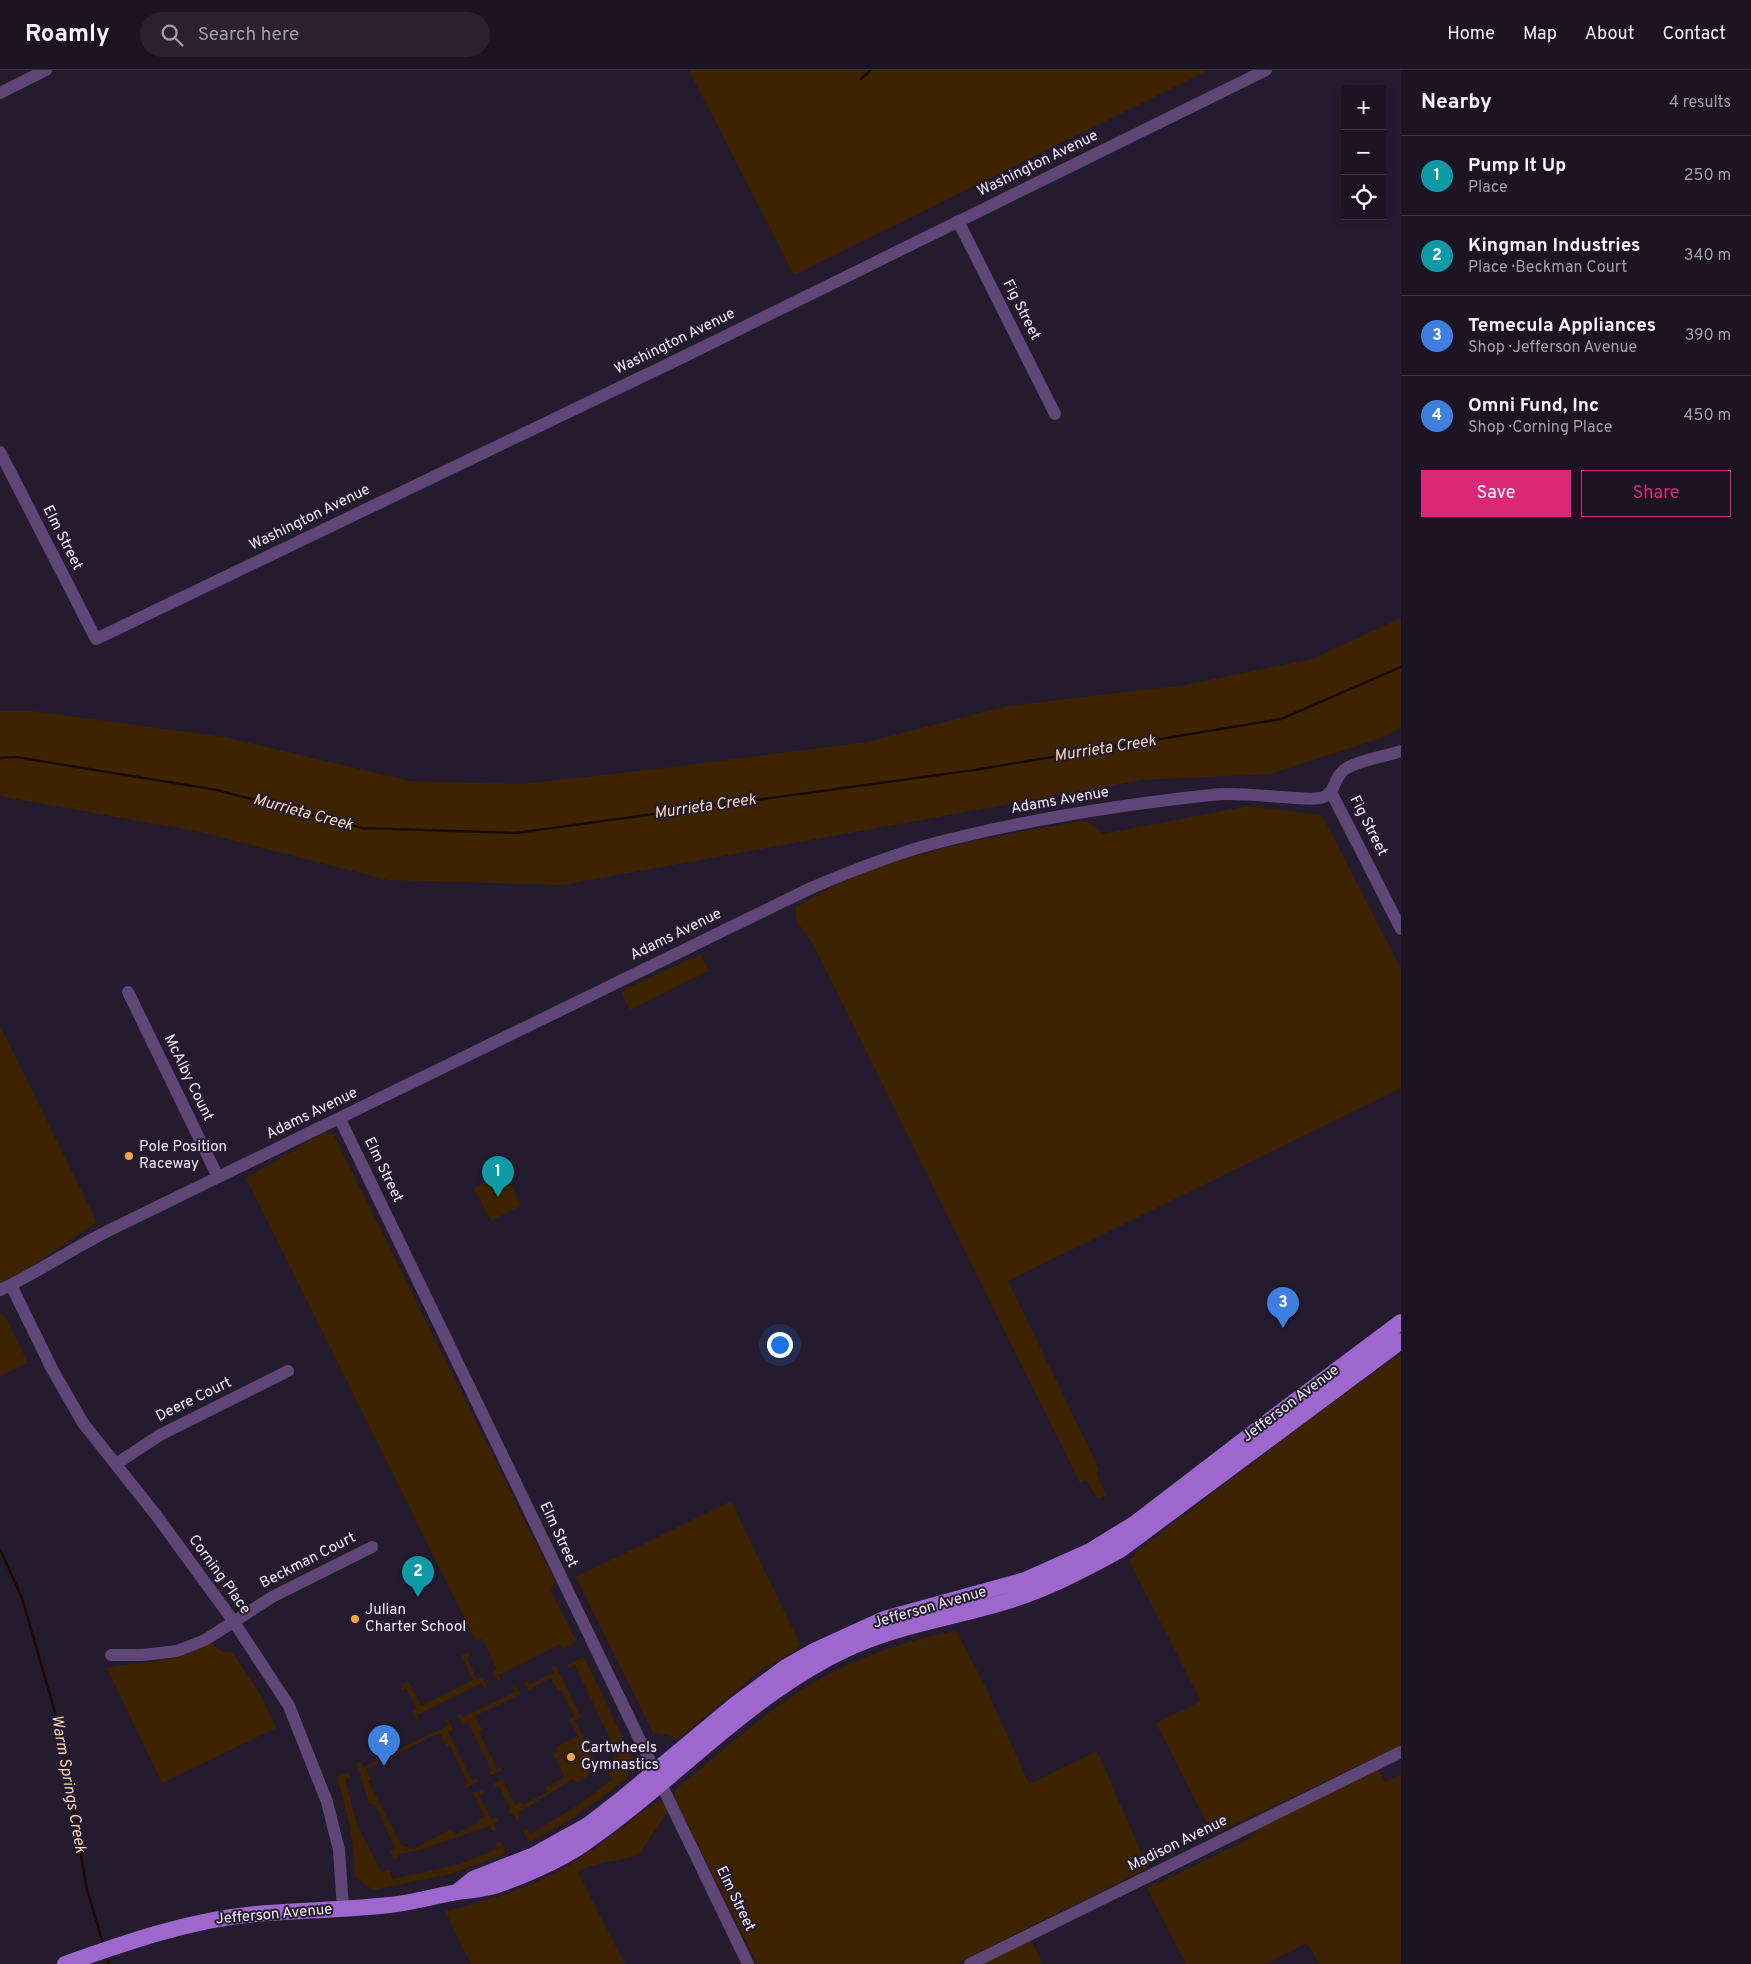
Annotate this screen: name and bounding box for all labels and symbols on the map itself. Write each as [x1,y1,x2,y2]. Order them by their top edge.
street label: Washington Avenue [975,127,1101,201]
street label: Fig Street [998,276,1044,344]
street label: Washington Avenue [612,305,738,379]
street label: Washington Avenue [247,481,373,555]
street label: Elm Street [38,502,86,574]
water label: Murrieta Creek [1053,731,1158,767]
street label: Adams Avenue [1009,783,1111,819]
water label: Murrieta Creek [251,790,356,836]
water label: Murrieta Creek [653,790,758,824]
street label: Fig Street [1345,792,1391,860]
street label: Adams Avenue [627,905,725,965]
street label: McAlby Count [159,1032,217,1124]
street label: Adams Avenue [263,1084,361,1144]
street label: Elm Street [359,1134,407,1206]
place label: Pole Position Raceway [139,1138,227,1174]
marker: Pole Position Raceway [123,1150,135,1162]
pin: 1 [482,1156,514,1197]
pin: 3 [1267,1287,1299,1328]
your location [767,1332,793,1358]
street label: Jefferson Avenue [1239,1361,1343,1447]
street label: Deere Court [153,1373,235,1427]
street label: Elm Street [535,1499,581,1571]
street label: Beckman Court [257,1529,359,1593]
street label: Corning Place [184,1531,254,1619]
pin: 2 [402,1556,434,1597]
street label: Jefferson Avenue [871,1583,989,1633]
place label: Julian Charter School [365,1601,466,1637]
marker: Julian Charter School [349,1613,361,1625]
water label: Warm Springs Creek [46,1713,90,1856]
pin: 4 [368,1725,400,1766]
place label: Cartwheels Gymnastics [581,1739,659,1775]
marker: Cartwheels Gymnastics [565,1751,577,1763]
street label: Madison Avenue [1125,1812,1231,1876]
street label: Elm Street [711,1863,759,1935]
street label: Jefferson Avenue [215,1900,333,1930]

